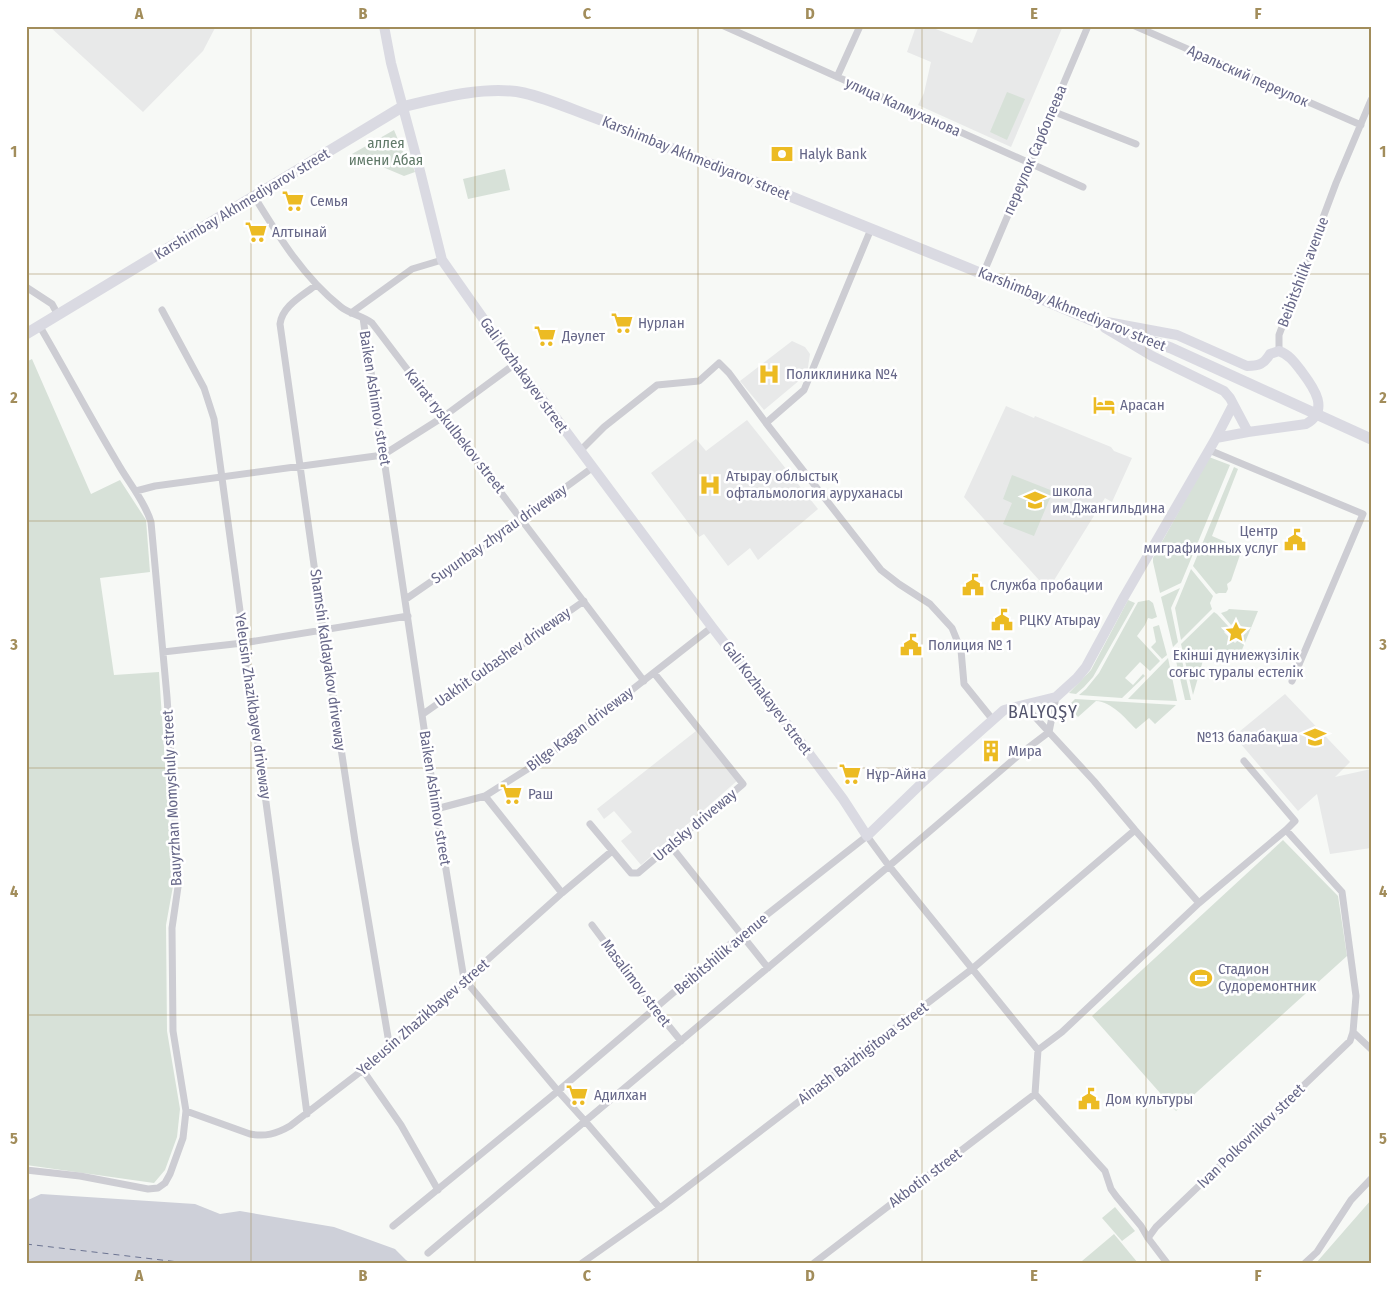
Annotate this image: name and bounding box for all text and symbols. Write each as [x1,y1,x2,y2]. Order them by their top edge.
text: A [134,4,144,23]
text: B [359,4,368,23]
text: C [583,4,592,23]
text: D [805,4,815,23]
text: E [1030,4,1038,23]
text: F [1254,4,1262,23]
street label: Аральский переулок [1185,41,1311,111]
street label: улица Калмуханова [843,74,963,140]
street label: переулок Сарбопеева [999,82,1071,218]
street label: Karshimbay Akhmediyarov street [599,112,793,204]
park label: аллея имени Абая [349,134,423,169]
bank icon: Halyk Bank [769,141,795,167]
text: 1 [11,142,17,161]
text: 1 [1380,142,1386,161]
street label: Karshimbay Akhmediyarov street [151,144,333,263]
place label: Halyk Bank [799,145,867,163]
supermarket icon: Семья [280,188,306,214]
place label: Семья [310,192,348,210]
street label: Beibitshilik avenue [1274,214,1332,330]
supermarket icon: Алтынай [243,219,269,245]
place label: Алтынай [272,223,327,241]
street label: Karshimbay Akhmediyarov street [975,263,1169,355]
supermarket icon: Нурлан [609,310,635,336]
street label: Gali Kozhakayev street [476,314,572,436]
place label: Нурлан [638,314,685,332]
supermarket icon: Дәулет [532,323,558,349]
place label: Дәулет [561,327,606,345]
street label: Baiken Ashimov street [355,329,395,467]
hospital icon: Поликлиника №4 [756,361,782,387]
street label: Kairat ryskulbekov street [401,365,509,497]
place label: Поликлиника №4 [786,365,897,383]
text: 2 [9,388,18,407]
text: 2 [1378,388,1387,407]
hotel icon: Арасан [1091,392,1117,418]
place label: Арасан [1120,396,1165,414]
place label: Атырау облыстық офтальмология ауруханасы [726,467,903,502]
hospital icon: Атырау облыстық офтальмология ауруханасы [697,472,723,498]
street label: Suyunbay zhyrau driveway [428,480,570,588]
place label: школа им.Джангильдина [1052,482,1165,517]
school or university icon: школа им.Джангильдина [1022,487,1048,513]
place label: Центр миграфионных услуг [1144,522,1278,557]
public building icon: Центр миграфионных услуг [1282,527,1308,553]
street label: Shamshi Kaldayakov driveway [306,568,350,752]
public building icon: Служба пробации [960,572,986,598]
place label: Служба пробации [990,576,1103,594]
street label: Uakhit Gubashev driveway [432,603,574,711]
public building icon: РЦКУ Атырау [989,607,1015,633]
place label: РЦКУ Атырау [1019,611,1101,629]
street label: Yeleusin Zhazikbayev driveway [231,612,275,800]
place icon: Екінші дүниежүзілік соғыс туралы естелік [1223,619,1249,645]
public building icon: Полиция № 1 [898,632,924,658]
text: 3 [9,635,18,654]
text: 3 [1378,635,1387,654]
place label: Полиция № 1 [928,636,1012,654]
street label: Gali Kozhakayev street [718,638,816,758]
place label: Екінші дүниежүзілік соғыс туралы естелік [1169,646,1303,681]
street label: Bilge Kagan driveway [523,683,637,775]
district label: BALYQŞY [1008,701,1078,723]
street label: Bauyrzhan Momyshuly street [158,709,186,887]
school or university icon: №13 балабақша [1302,724,1328,750]
place label: №13 балабақша [1197,728,1298,746]
street label: Baiken Ashimov street [415,729,455,867]
building icon: Мира [978,738,1004,764]
place label: Мира [1008,742,1042,760]
supermarket icon: Нұр-Айна [837,761,863,787]
place label: Нұр-Айна [866,765,926,783]
supermarket icon: Раш [498,781,524,807]
place label: Раш [528,785,553,803]
street label: Uralsky driveway [650,785,740,865]
text: 4 [10,882,18,901]
text: 4 [1379,882,1387,901]
street label: Beibitshilik avenue [671,910,771,998]
street label: Masalimov street [597,936,675,1030]
street label: Yeleusin Zhazikbayev street [353,955,493,1079]
place label: Стадион Судоремонтник [1218,960,1316,995]
sports icon: Стадион Судоремонтник [1188,965,1214,991]
street label: Ainash Baizhigitova street [794,998,932,1108]
street label: Ivan Polkovnikov street [1194,1080,1308,1192]
supermarket icon: Адилхан [564,1082,590,1108]
place label: Адилхан [594,1086,647,1104]
public building icon: Дом культуры [1076,1086,1102,1112]
place label: Дом культуры [1105,1090,1193,1108]
text: 5 [10,1129,18,1148]
text: 5 [1379,1129,1387,1148]
street label: Akbotin street [885,1145,965,1211]
text: A [134,1266,144,1285]
text: B [359,1266,368,1285]
text: C [583,1266,592,1285]
text: D [805,1266,815,1285]
text: E [1030,1266,1038,1285]
text: F [1254,1266,1262,1285]

